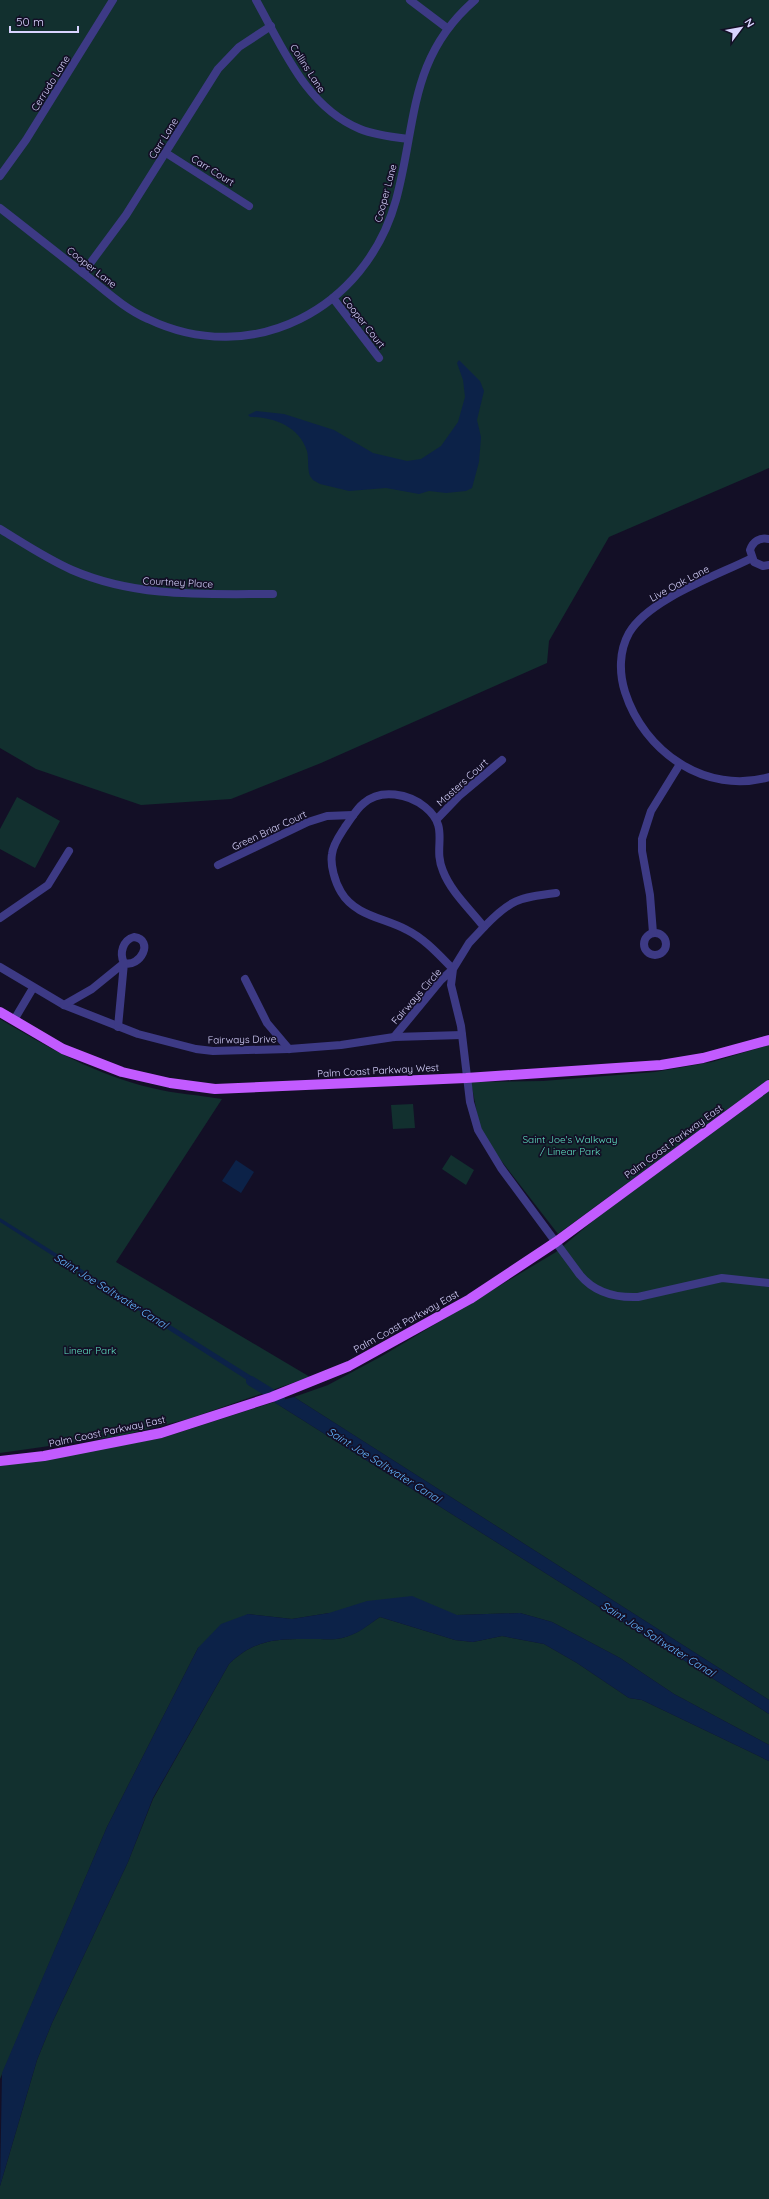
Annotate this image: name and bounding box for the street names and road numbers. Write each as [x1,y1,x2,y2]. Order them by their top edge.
street label: Collins Lane [287,42,328,95]
street label: Cerrudo Lane [28,53,73,114]
street label: Carr Lane [146,115,181,161]
street label: Carr Court [189,152,237,189]
street label: Cooper Lane [371,162,400,224]
street label: Cooper Lane [64,244,119,291]
street label: Cooper Court [339,294,388,351]
street label: Live Oak Lane [647,562,712,605]
street label: Courtney Place [142,574,214,591]
street label: Masters Court [434,755,491,809]
street label: Green Briar Court [230,807,309,853]
street label: Fairways Circle [389,965,444,1027]
street label: Fairways Drive [208,1032,277,1047]
street label: Palm Coast Parkway West [317,1061,440,1080]
street label: Palm Coast Parkway East [622,1101,726,1182]
street label: Palm Coast Parkway East [351,1287,462,1356]
street label: Palm Coast Parkway East [48,1413,167,1450]

